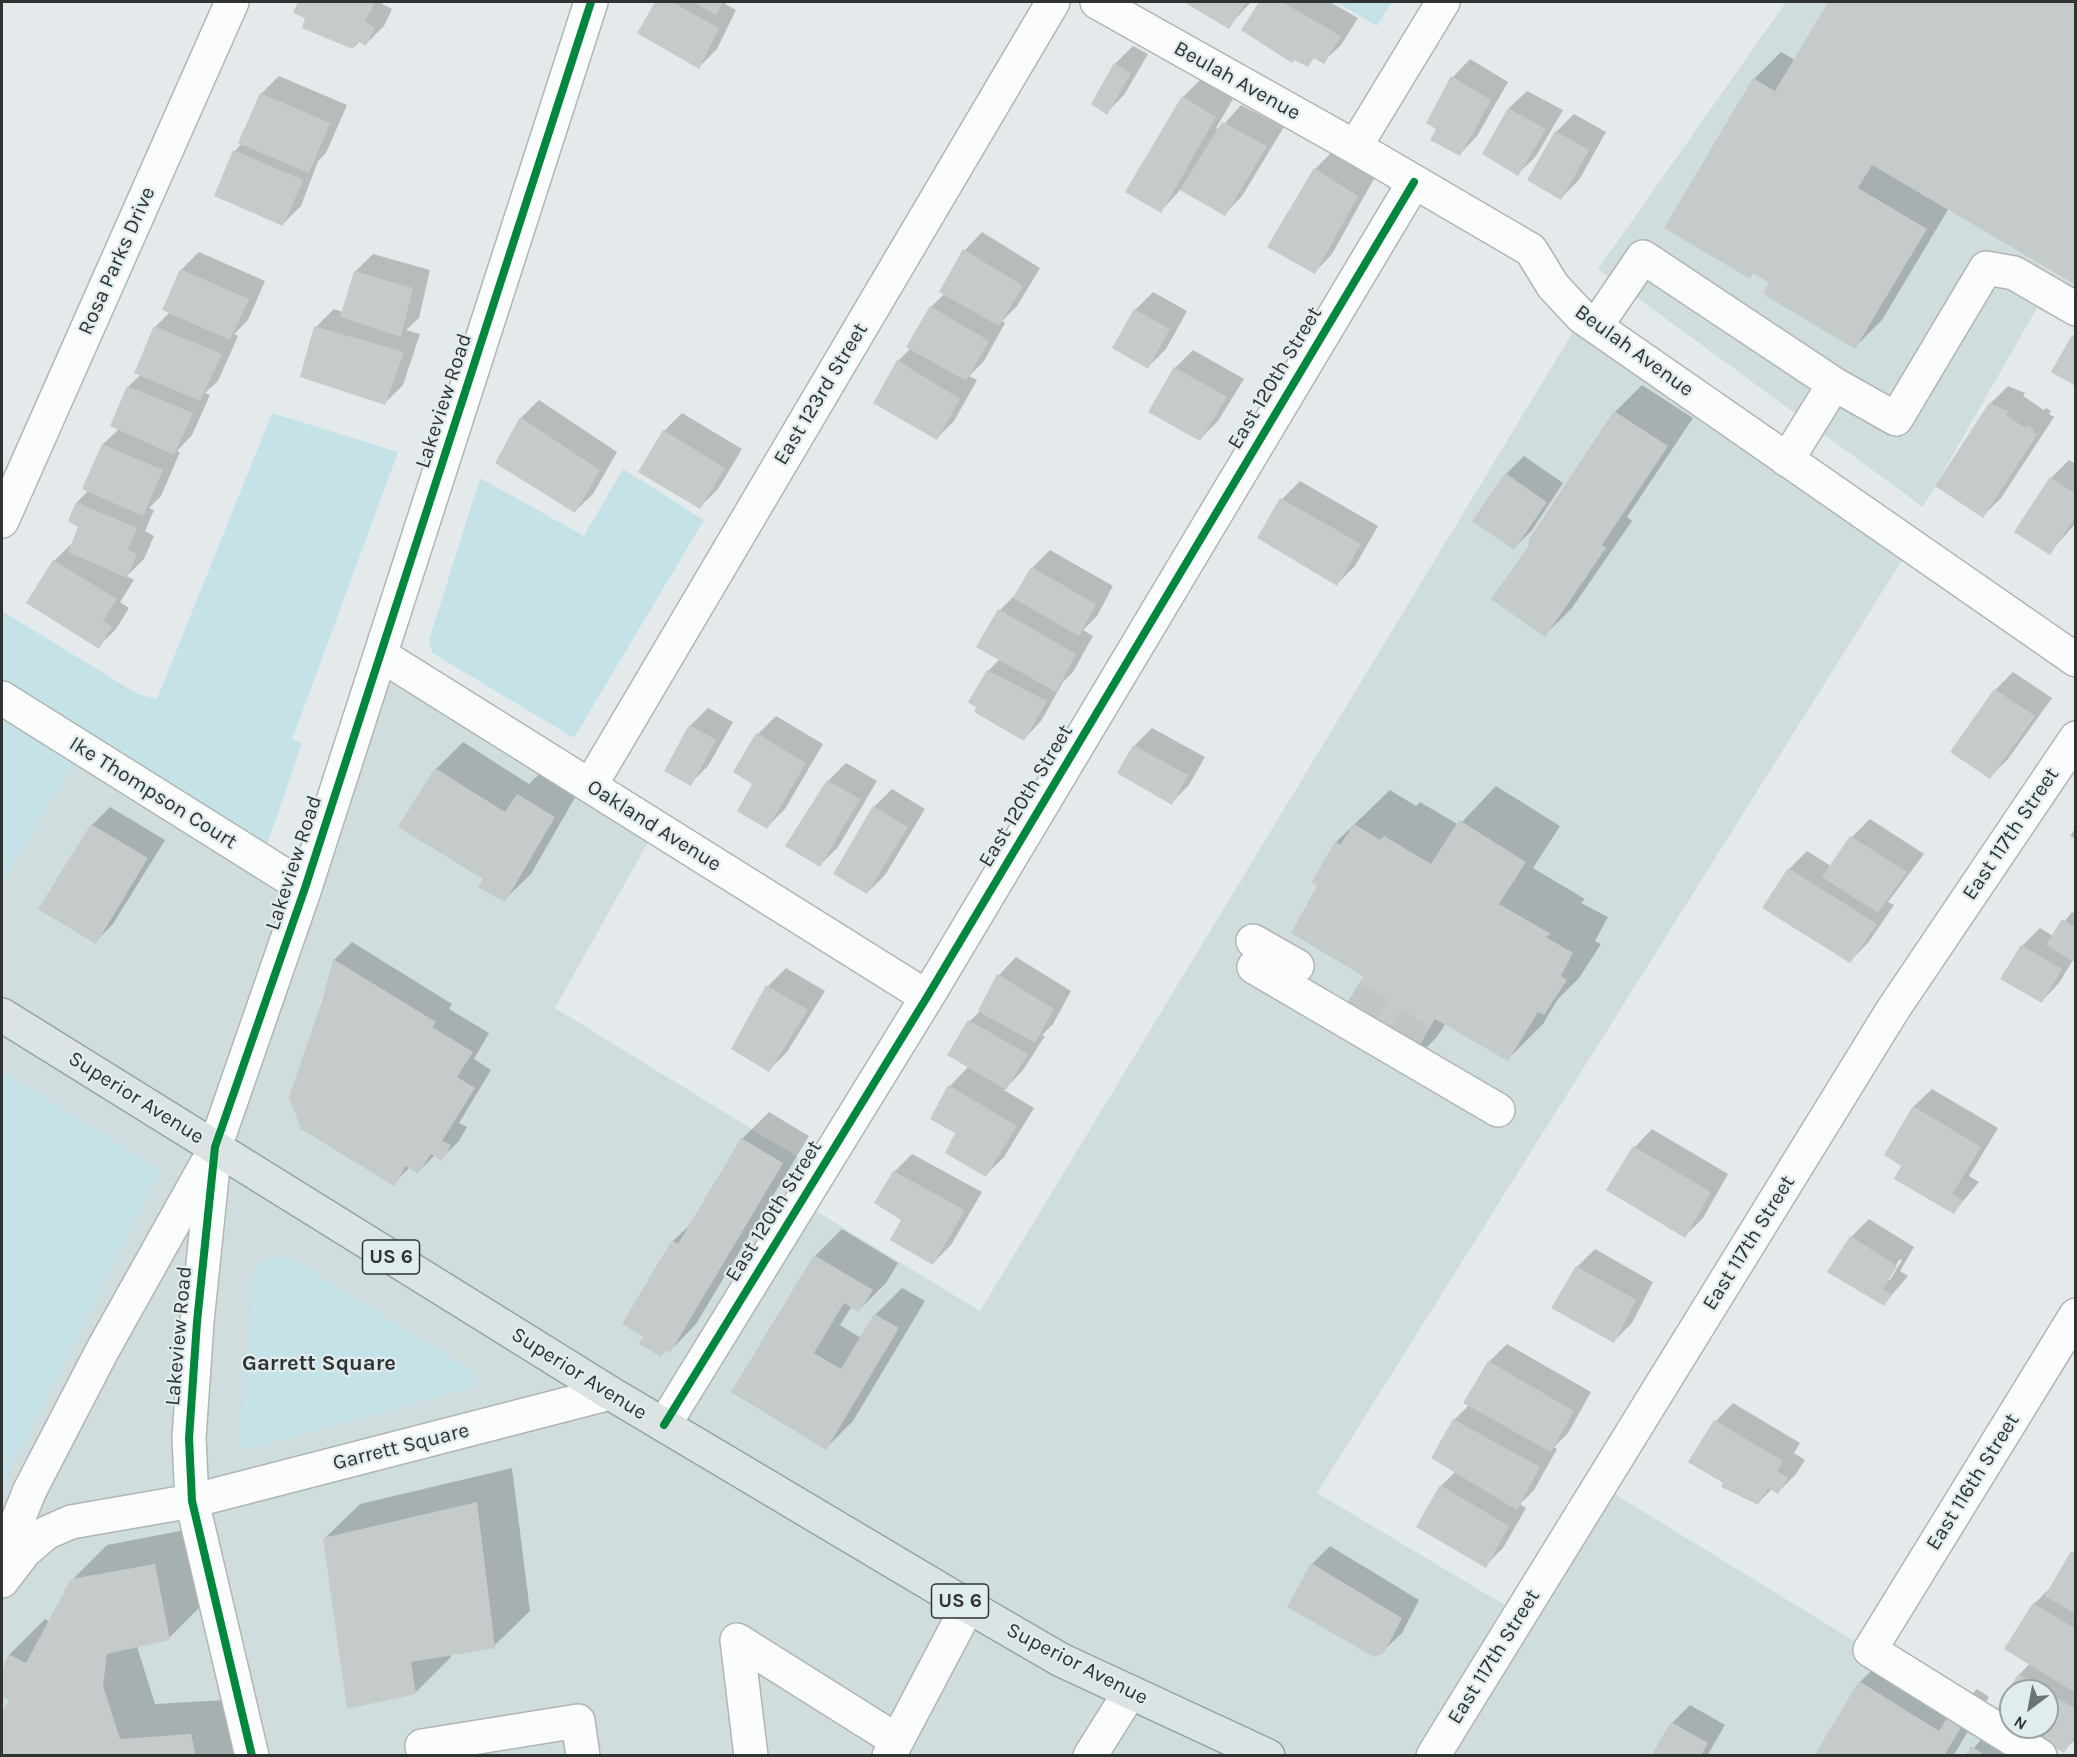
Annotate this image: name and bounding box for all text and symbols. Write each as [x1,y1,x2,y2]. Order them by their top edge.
street label: Beulah Avenue [1169,36,1305,126]
street label: Rosa Parks Drive [73,183,161,339]
street label: Beulah Avenue [1570,299,1698,403]
street label: East 120th Street [1222,302,1328,454]
street label: East 123rd Street [769,318,873,470]
street label: Lakeview Road [410,330,478,472]
street label: East 120th Street [973,720,1079,872]
street label: Ike Thompson Court [65,731,241,855]
street label: East 117th Street [1957,763,2065,905]
street label: Oakland Avenue [582,775,726,877]
street label: Lakeview Road [260,792,328,934]
street label: Superior Avenue [63,1046,209,1150]
street label: East 120th Street [720,1136,828,1286]
street label: East 117th Street [1697,1171,1801,1315]
road number: US 6 [362,1240,420,1274]
street label: Lakeview Road [160,1265,198,1407]
street label: Superior Avenue [506,1322,652,1426]
district label: Garrett Square [242,1351,396,1377]
street label: East 116th Street [1921,1409,2025,1555]
street label: Garrett Square [330,1418,472,1476]
road number: US 6 [932,1584,988,1618]
street label: East 117th Street [1442,1585,1546,1729]
street label: Superior Avenue [1002,1617,1152,1711]
north arrow [1999,1679,2059,1739]
text: N [2010,1712,2030,1734]

